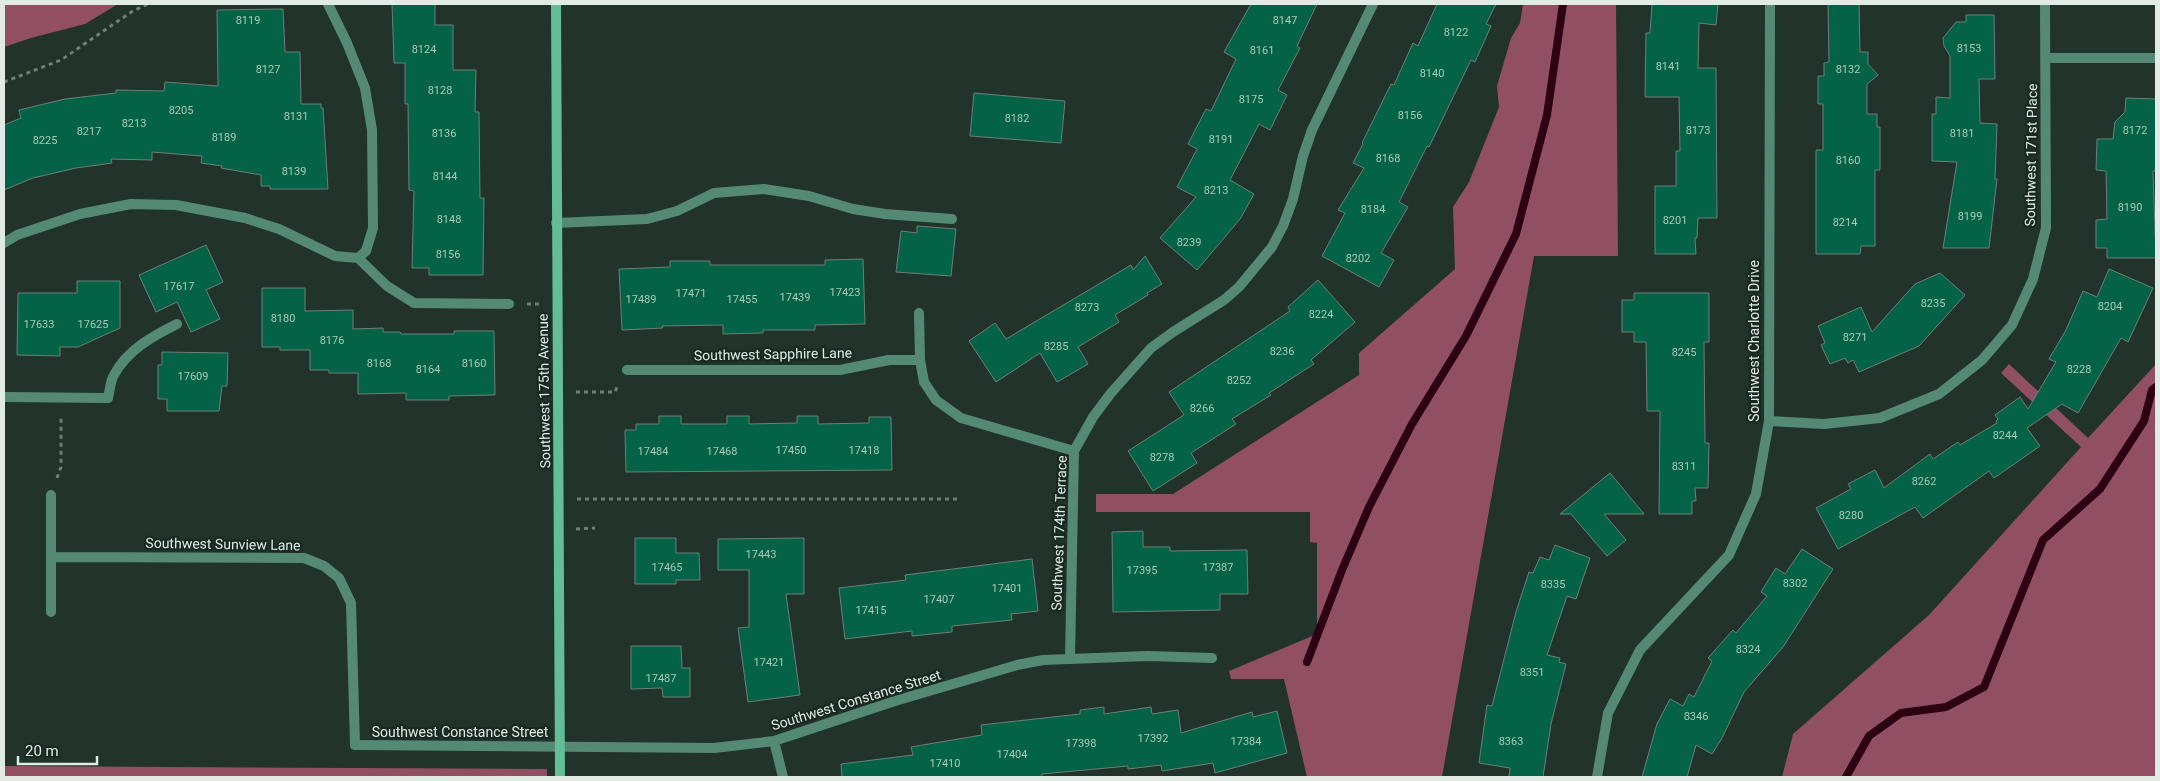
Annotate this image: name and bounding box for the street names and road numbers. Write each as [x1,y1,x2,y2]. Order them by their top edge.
street label: Southwest 171st Place [2022,83,2040,227]
street label: Southwest Charlotte Drive [1746,260,1762,422]
street label: Southwest 175th Avenue [535,314,553,468]
street label: Southwest Sapphire Lane [694,345,852,363]
street label: Southwest 174th Terrace [1048,455,1070,611]
street label: Southwest Sunview Lane [145,535,301,553]
street label: Southwest Constance Street [769,666,943,733]
street label: Southwest Constance Street [372,724,549,740]

